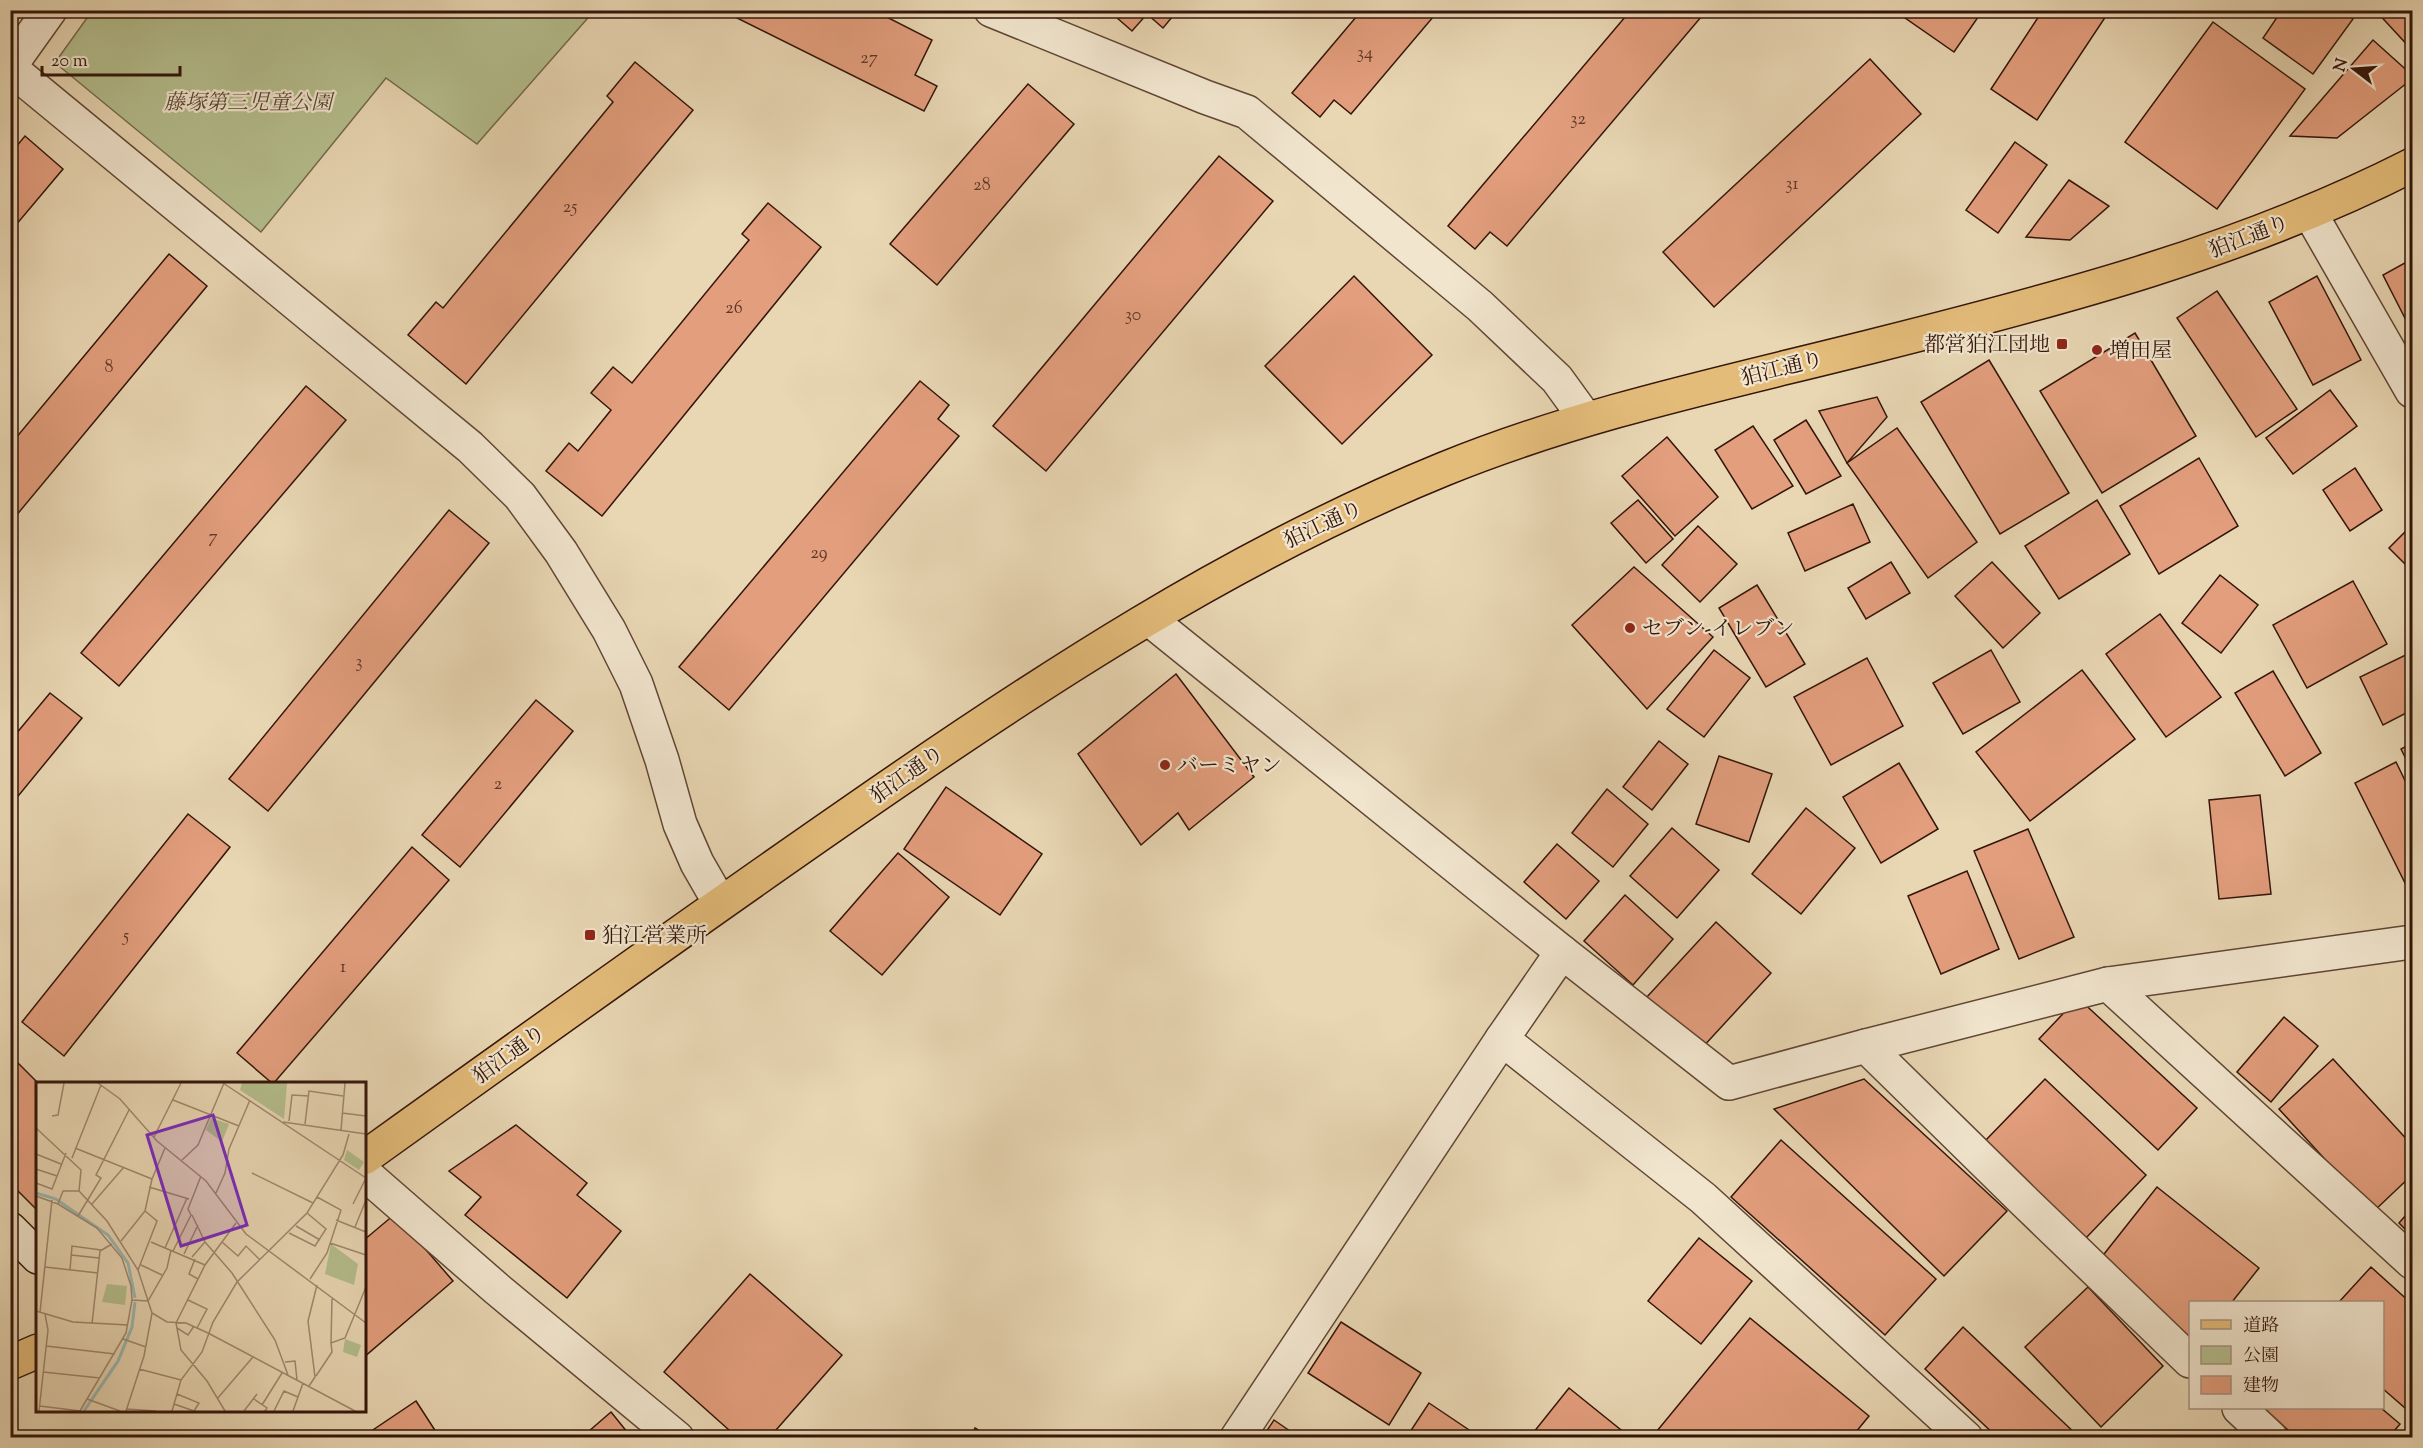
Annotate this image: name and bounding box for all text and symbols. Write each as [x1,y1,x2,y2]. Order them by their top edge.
scale bar [42,39,180,77]
north arrow [2324,39,2384,99]
house number: 34 [1357,41,1373,67]
house number: 27 [860,46,878,72]
text: 20 m [51,49,88,75]
text: N [2329,56,2355,75]
park label: 藤塚第三児童公園 [164,89,335,119]
house number: 32 [1570,107,1586,133]
house number: 31 [1785,172,1799,198]
house number: 28 [973,173,991,199]
house number: 25 [563,195,577,221]
street label: 狛江通り [2205,209,2294,267]
house number: 26 [725,296,743,322]
house number: 30 [1125,303,1141,329]
place label: 都営狛江団地 [1924,331,2050,361]
marker: 都営狛江団地 [2055,337,2069,351]
place label: 増田屋 [2109,337,2172,367]
marker: 増田屋 [2090,343,2104,357]
street label: 狛江通り [1738,345,1827,395]
house number: 8 [105,355,114,381]
street label: 狛江通り [1279,494,1368,557]
house number: 7 [208,525,218,551]
house number: 29 [810,541,828,567]
place label: セブン-イレブン [1642,615,1794,645]
marker: セブン-イレブン [1623,621,1637,635]
house number: 3 [355,650,363,676]
street label: 狛江通り [865,739,951,812]
place label: バーミヤン [1177,752,1282,782]
marker: バーミヤン [1158,758,1172,772]
house number: 2 [494,772,503,798]
place label: 狛江営業所 [602,922,707,952]
house number: 5 [122,924,129,950]
marker: 狛江営業所 [583,928,597,942]
house number: 1 [340,955,346,981]
street label: 狛江通り [467,1019,553,1092]
inset map [36,1082,366,1412]
legend [2189,1301,2384,1409]
text: 道路 [2243,1314,2279,1340]
text: 公園 [2243,1344,2279,1370]
text: 建物 [2243,1374,2279,1400]

